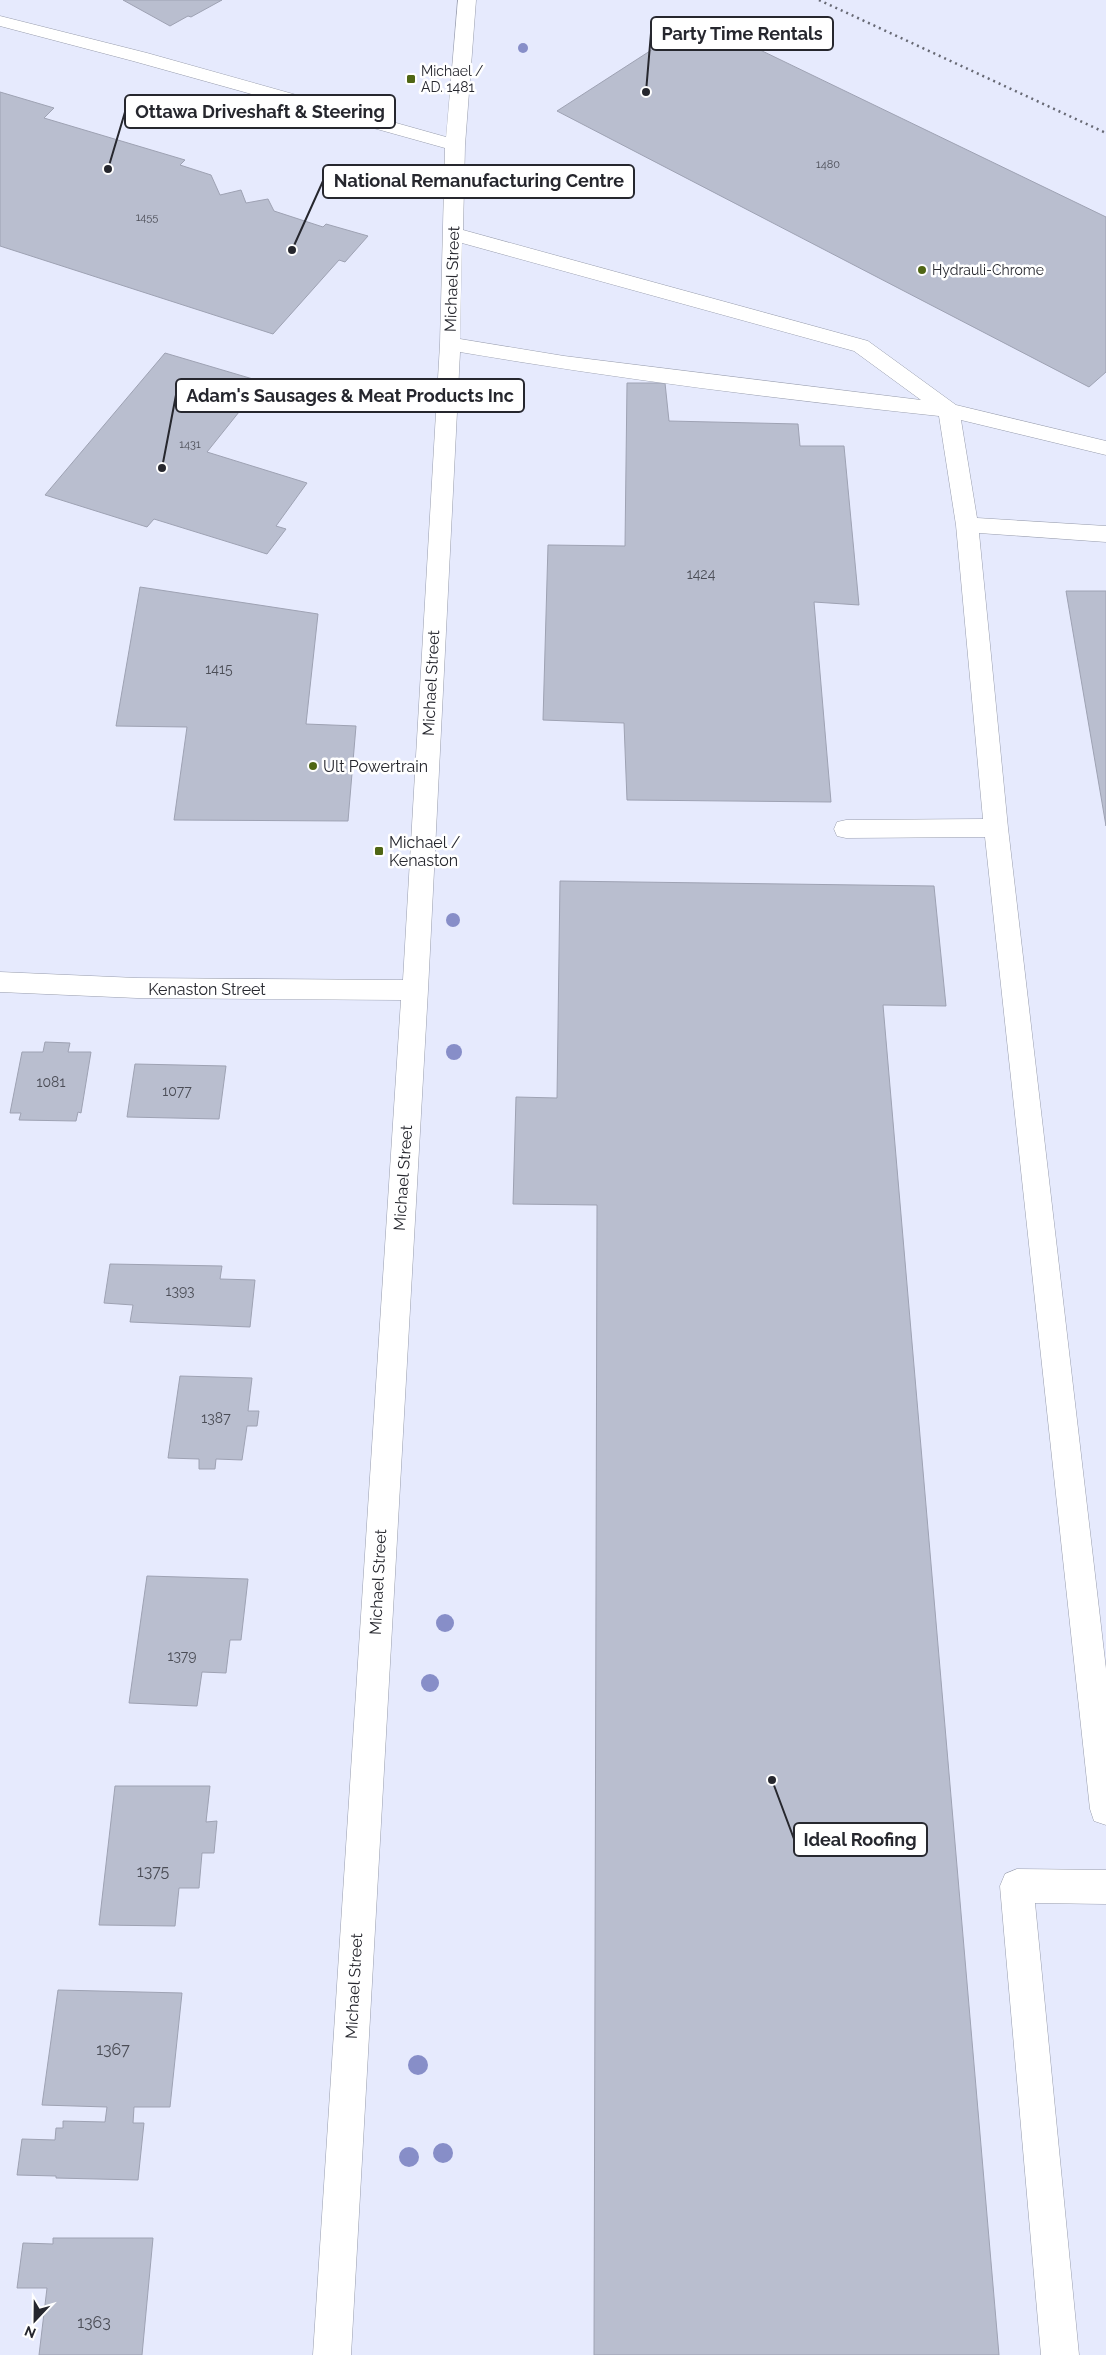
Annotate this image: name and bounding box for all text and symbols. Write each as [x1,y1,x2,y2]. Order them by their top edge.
callout: Party Time Rentals [651,17,833,50]
text: Party Time Rentals [661,23,823,44]
place label: Michael / AD. 1481 [421,63,484,95]
marker: Michael / AD. 1481 [405,73,417,85]
callout: Ottawa Driveshaft & Steering [125,95,395,128]
text: Ottawa Driveshaft & Steering [135,101,385,122]
house number: 1480 [816,158,840,171]
callout: National Remanufacturing Centre [323,165,634,198]
text: National Remanufacturing Centre [334,170,624,191]
house number: 1455 [136,211,158,224]
street label: Michael Street [441,225,463,332]
place label: Hydrauli-Chrome [932,262,1044,278]
marker: Hydrauli-Chrome [916,264,928,276]
callout: Adam's Sausages & Meat Products Inc [176,379,524,412]
text: Adam's Sausages & Meat Products Inc [186,385,514,406]
house number: 1431 [179,438,201,451]
house number: 1424 [687,566,716,582]
street label: Michael Street [419,629,443,736]
house number: 1415 [205,661,233,677]
place label: Ult Powertrain [323,757,428,776]
marker: Ult Powertrain [307,760,319,772]
place label: Michael / Kenaston [389,833,461,870]
marker: Michael / Kenaston [373,845,385,857]
street label: Kenaston Street [148,980,266,999]
house number: 1081 [37,1074,65,1090]
house number: 1077 [162,1083,192,1099]
street label: Michael Street [390,1124,416,1232]
house number: 1393 [165,1283,195,1299]
house number: 1387 [201,1410,231,1426]
street label: Michael Street [366,1528,390,1635]
house number: 1379 [167,1648,197,1664]
callout: Ideal Roofing [794,1823,927,1856]
text: Ideal Roofing [803,1829,917,1850]
house number: 1375 [137,1862,169,1881]
street label: Michael Street [342,1932,366,2039]
house number: 1367 [96,2040,130,2059]
north arrow [10,2295,60,2345]
house number: 1363 [77,2313,111,2332]
text: N [22,2323,38,2341]

